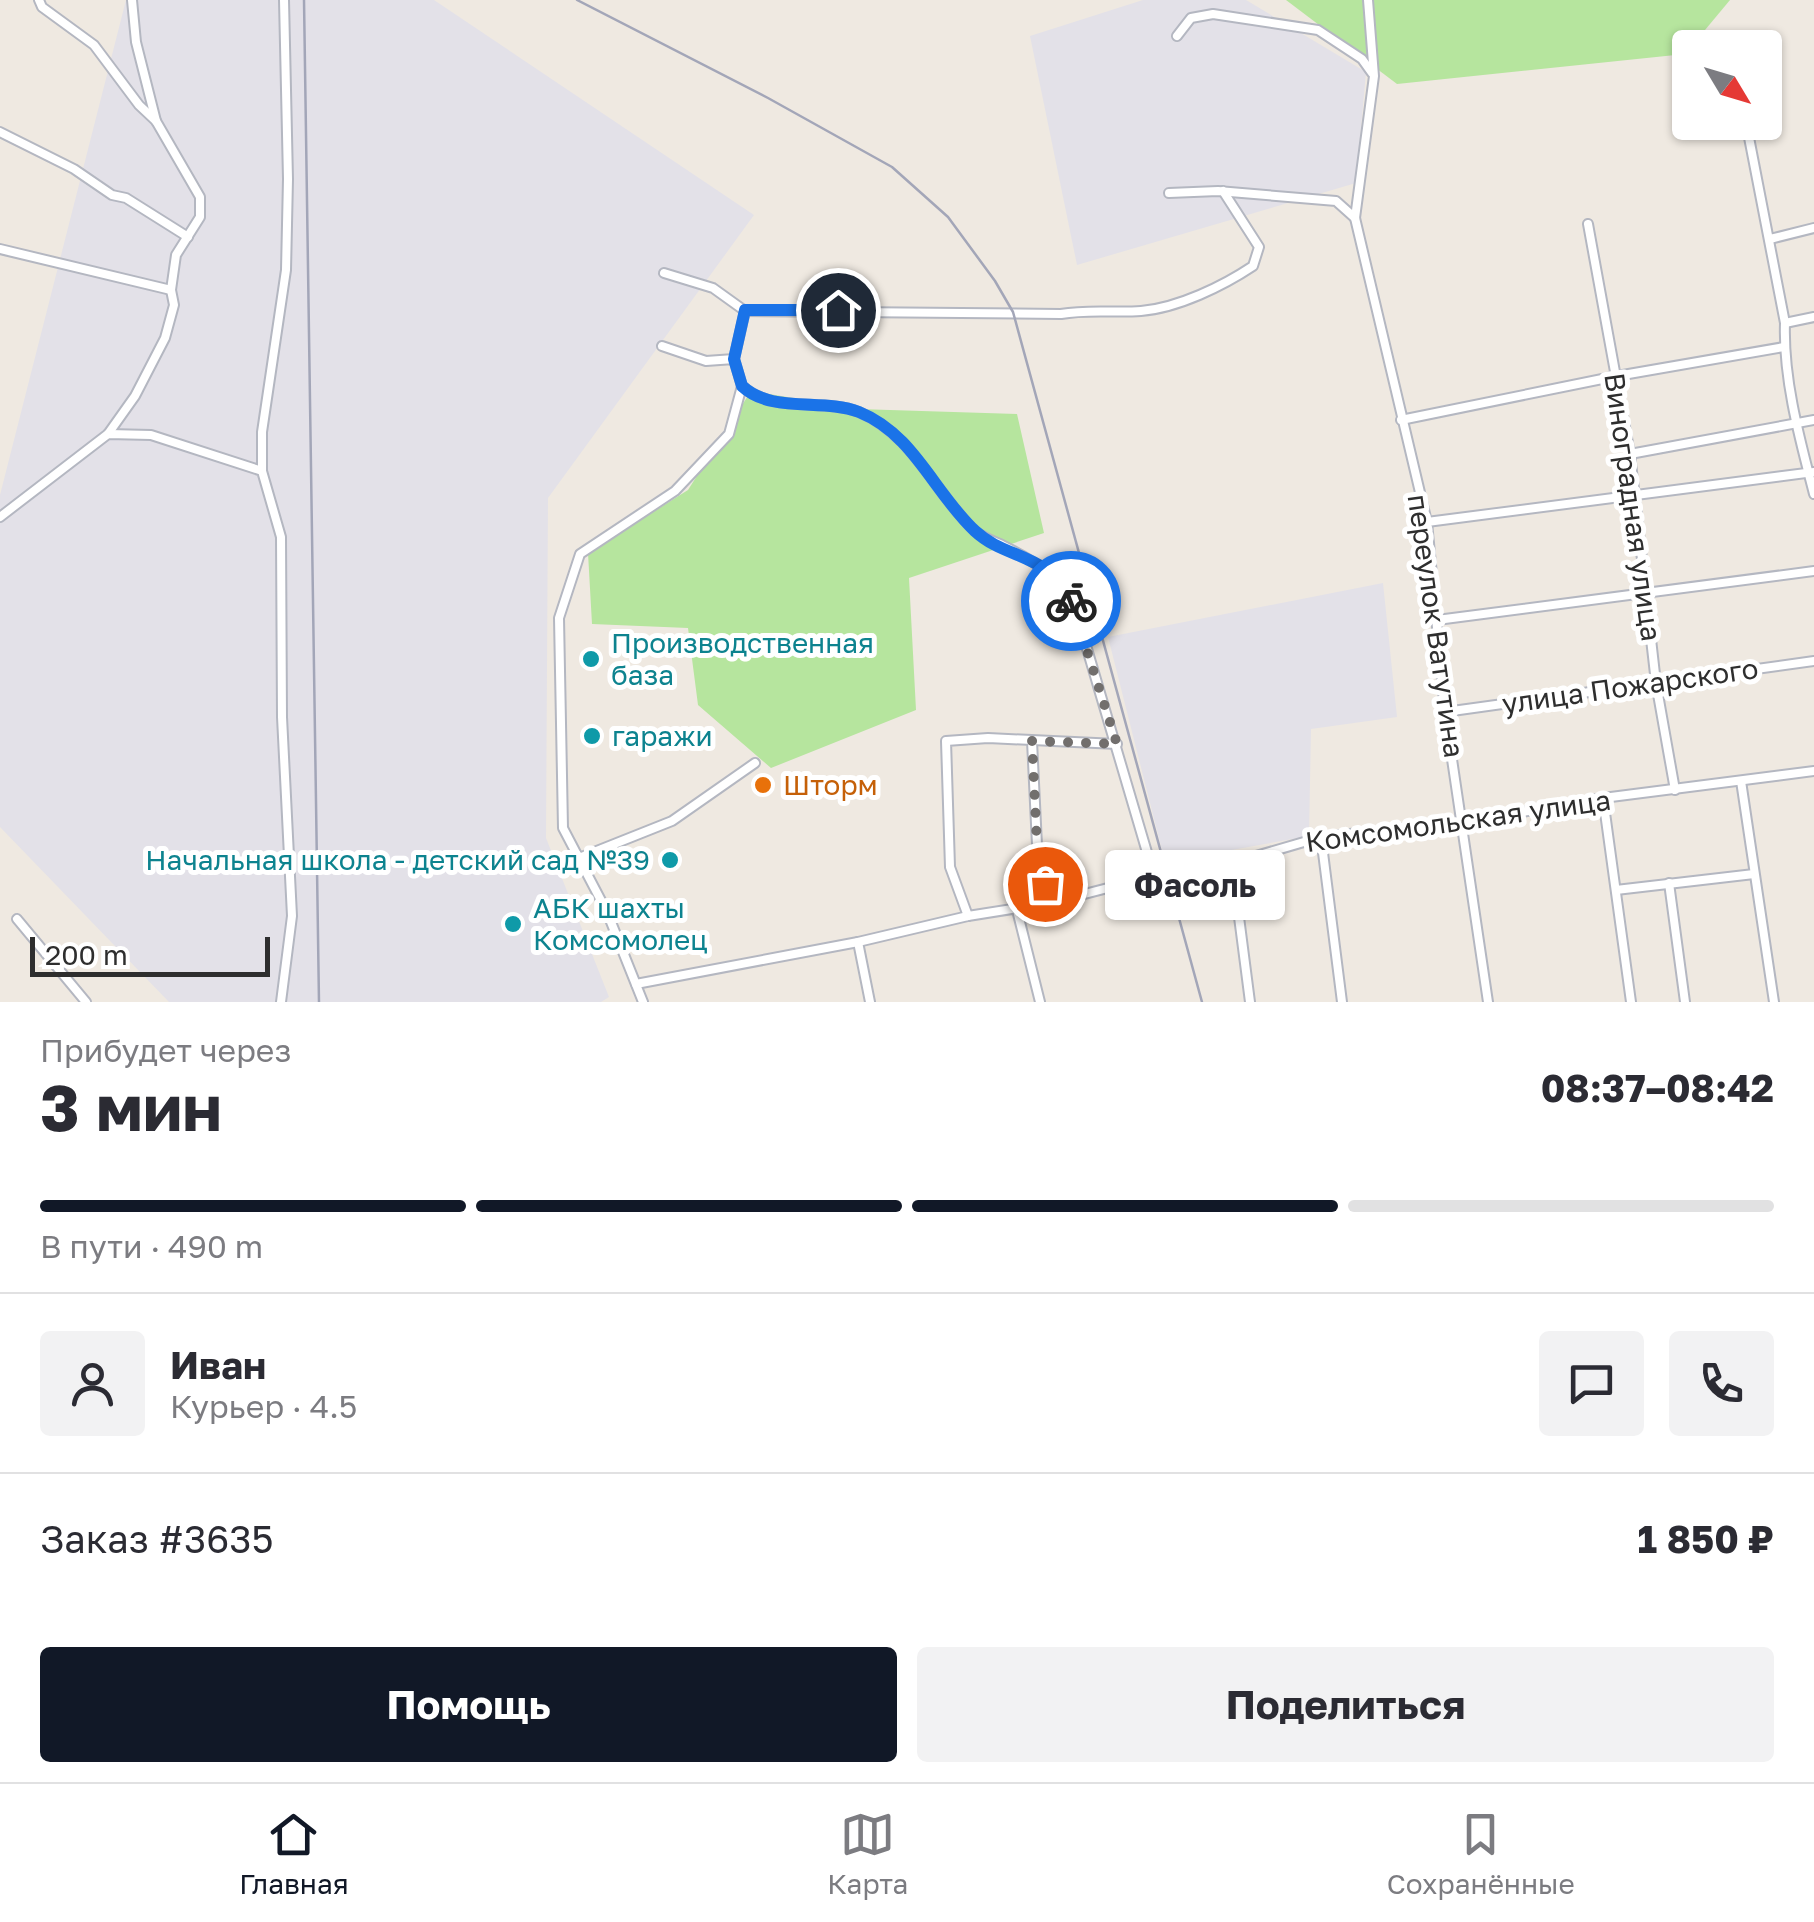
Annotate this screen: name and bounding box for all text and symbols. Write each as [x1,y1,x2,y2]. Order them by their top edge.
north arrow [1672,30,1782,140]
map controls [1672,30,1782,140]
pin [796,268,881,353]
icon: home [811,283,866,338]
street label: Виноградная улица [1598,371,1669,643]
street label: переулок Ватутина [1402,492,1471,760]
courier [1021,551,1121,651]
icon: bike [1044,574,1099,629]
place label: Производственная база [611,626,874,691]
marker: Производственная база [580,648,602,670]
street label: улица Пожарского [1500,651,1760,720]
place label: гаражи [612,719,713,752]
marker: гаражи [581,725,603,747]
place label: Шторм [783,768,878,801]
marker: Шторм [752,774,774,796]
street label: Комсомольская улица [1303,783,1613,858]
pin [1003,842,1088,927]
place label: Начальная школа - детский сад №39 [145,843,650,876]
marker: Начальная школа - детский сад №39 [659,849,681,871]
callout: Фасоль [1105,849,1285,919]
icon: bag [1018,857,1073,912]
text: Фасоль [1134,866,1256,904]
place label: АБК шахты Комсомолец [533,891,708,956]
marker: АБК шахты Комсомолец [502,913,524,935]
scale bar [30,932,270,976]
text: 200 m [45,938,128,971]
text: Прибудет через [40,1031,291,1069]
text: 08:37–08:42 [1541,1065,1774,1110]
text: 3 мин [40,1067,222,1145]
text: В пути · 490 m [40,1227,263,1265]
button: person [40,1331,145,1436]
button: chat [1539,1331,1644,1436]
button: phone [1669,1331,1774,1436]
text: Иван [170,1342,266,1387]
text: Курьер · 4.5 [170,1387,357,1425]
text: Заказ #3635 [40,1516,274,1561]
text: 1 850 ₽ [1638,1516,1774,1561]
button: Помощь [40,1647,897,1762]
button: Поделиться [917,1647,1774,1762]
tab: Главная [239,1807,349,1900]
tab: Карта [827,1807,908,1900]
tab: Сохранённые [1387,1807,1575,1900]

